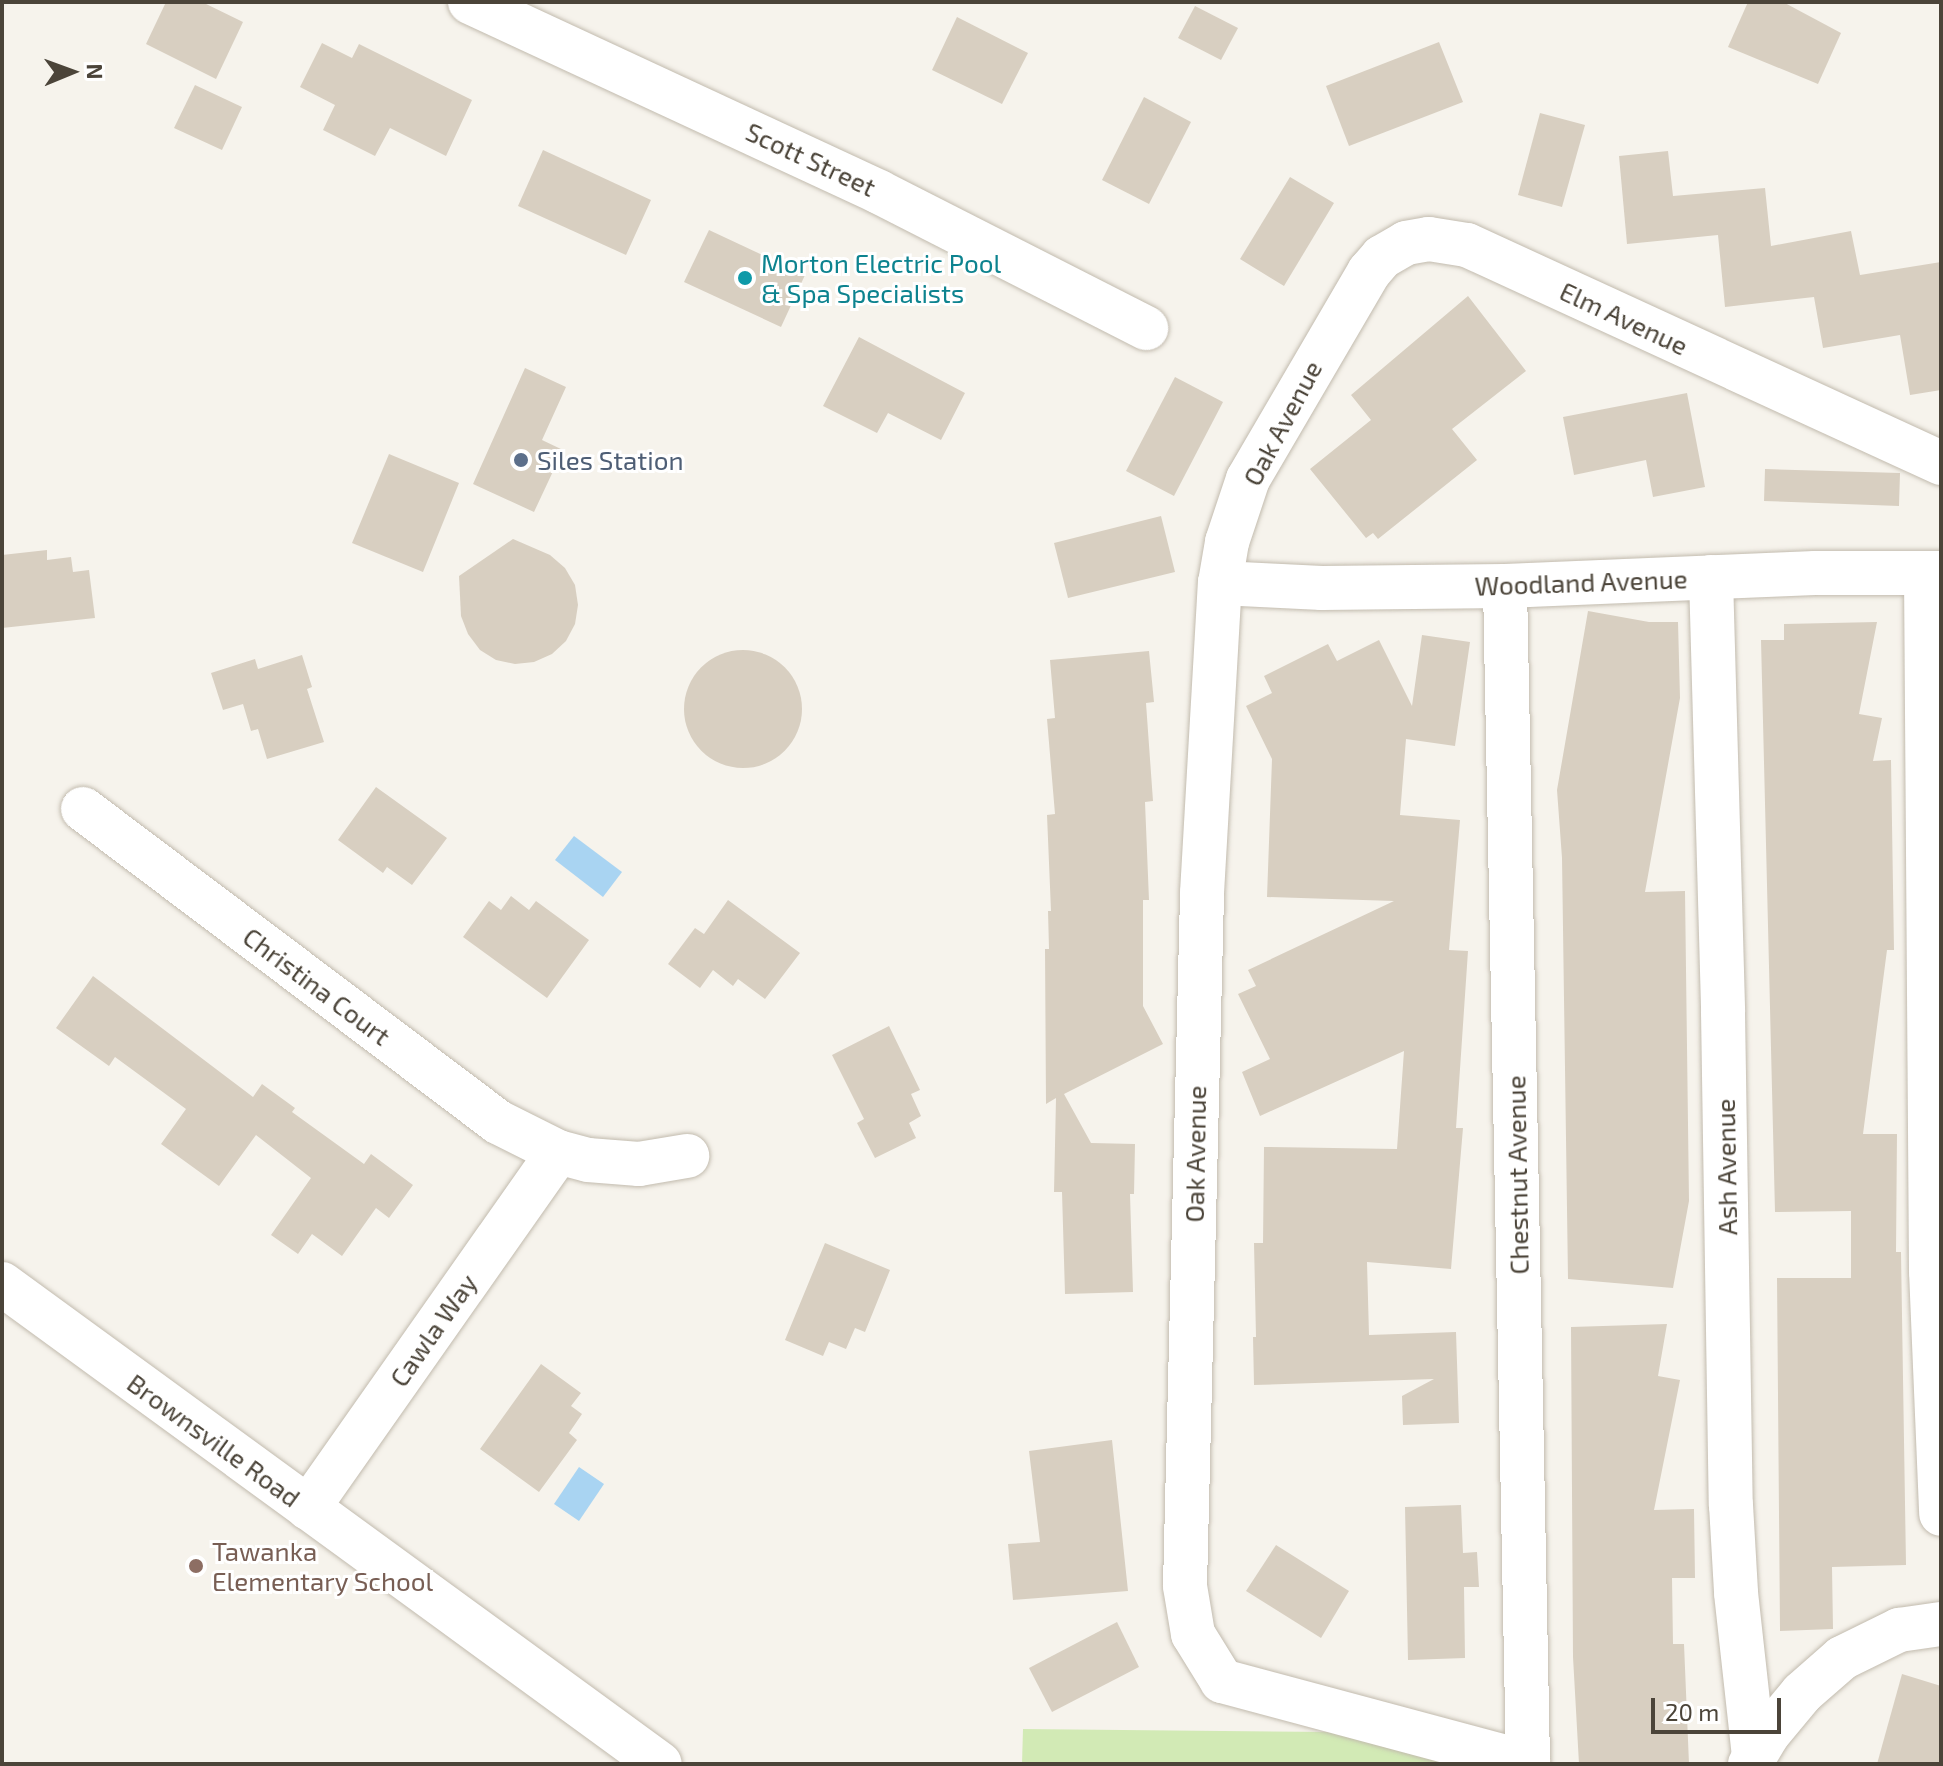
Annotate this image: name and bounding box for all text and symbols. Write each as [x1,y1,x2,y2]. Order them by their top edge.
north arrow [32,32,112,112]
text: N [83,63,109,80]
street label: Scott Street [741,115,881,203]
place label: Morton Electric Pool & Spa Specialists [761,247,1001,308]
marker: Morton Electric Pool & Spa Specialists [736,269,754,287]
street label: Elm Avenue [1555,275,1693,361]
street label: Oak Avenue [1236,355,1328,491]
place label: Siles Station [537,444,684,476]
marker: Siles Station [512,451,530,469]
street label: Woodland Avenue [1474,563,1688,601]
street label: Christina Court [237,920,397,1052]
street label: Chestnut Avenue [1500,1075,1534,1275]
street label: Oak Avenue [1178,1085,1212,1223]
street label: Ash Avenue [1709,1098,1743,1236]
street label: Cawla Way [383,1268,483,1392]
street label: Brownsville Road [122,1367,306,1513]
place label: Tawanka Elementary School [212,1535,434,1596]
marker: Tawanka Elementary School [187,1557,205,1575]
scale bar [1655,1682,1785,1732]
text: 20 m [1665,1697,1719,1726]

